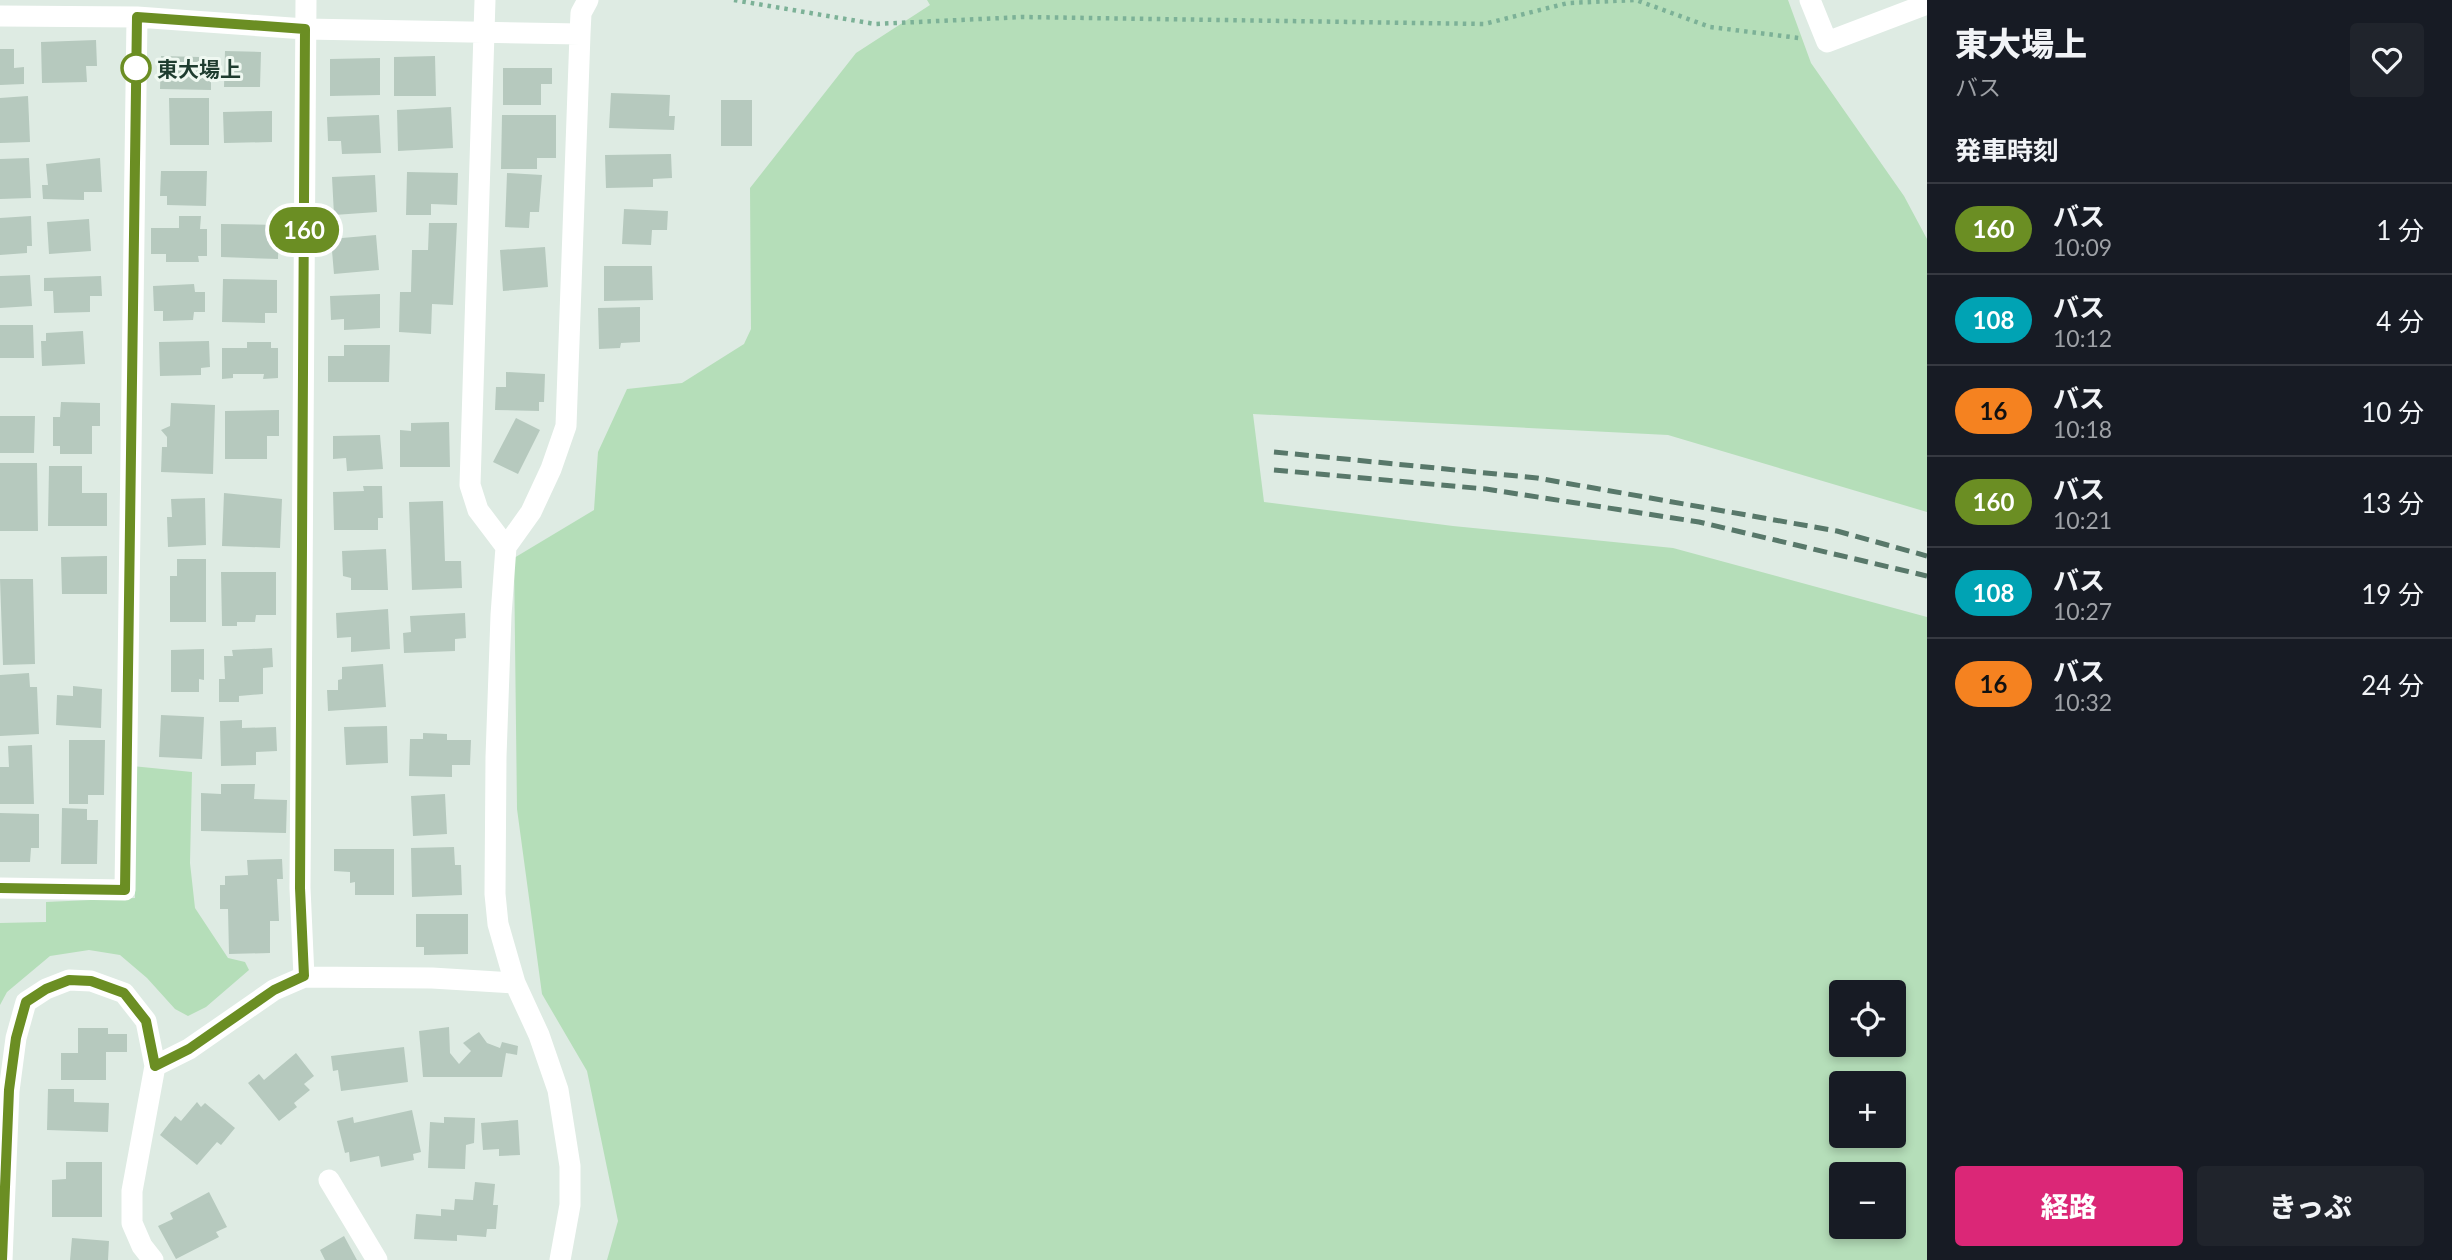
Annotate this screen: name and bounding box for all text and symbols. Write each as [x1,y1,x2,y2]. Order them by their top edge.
text: 東大場上 [1955,23,2087,63]
button: heart [2350,23,2424,97]
marker: 東大場上 [121,53,151,83]
place label: 東大場上 [157,56,241,81]
text: バス [1955,73,2001,101]
text: 発車時刻 [1955,134,2059,166]
text: バス [2053,200,2105,232]
line badge: 160 [264,207,344,253]
text: 160 [1973,214,2014,243]
text: 1 分 [2376,214,2424,246]
text: 160 [283,215,325,244]
text: 10:09 [2053,233,2112,261]
text: バス [2053,291,2105,323]
text: 108 [1973,305,2014,334]
text: 4 分 [2376,305,2424,337]
text: 10:12 [2053,324,2112,352]
text: バス [2053,382,2105,414]
text: 16 [1980,396,2007,425]
text: 10 分 [2361,396,2424,428]
text: 10:18 [2053,415,2112,443]
text: バス [2053,473,2105,505]
text: 160 [1973,487,2014,516]
text: 13 分 [2361,487,2424,519]
text: 10:21 [2053,506,2112,534]
text: バス [2053,564,2105,596]
text: 108 [1973,578,2014,607]
text: 19 分 [2361,578,2424,610]
text: 10:27 [2053,597,2112,625]
text: バス [2053,655,2105,687]
text: 16 [1980,669,2007,698]
text: 24 分 [2361,669,2424,701]
text: 10:32 [2053,688,2112,716]
map controls [1829,980,1906,1239]
button: locate [1829,980,1906,1057]
button: + [1829,1071,1906,1148]
button: − [1829,1162,1906,1239]
button: 経路 [1955,1166,2183,1246]
button: きっぷ [2197,1166,2424,1246]

